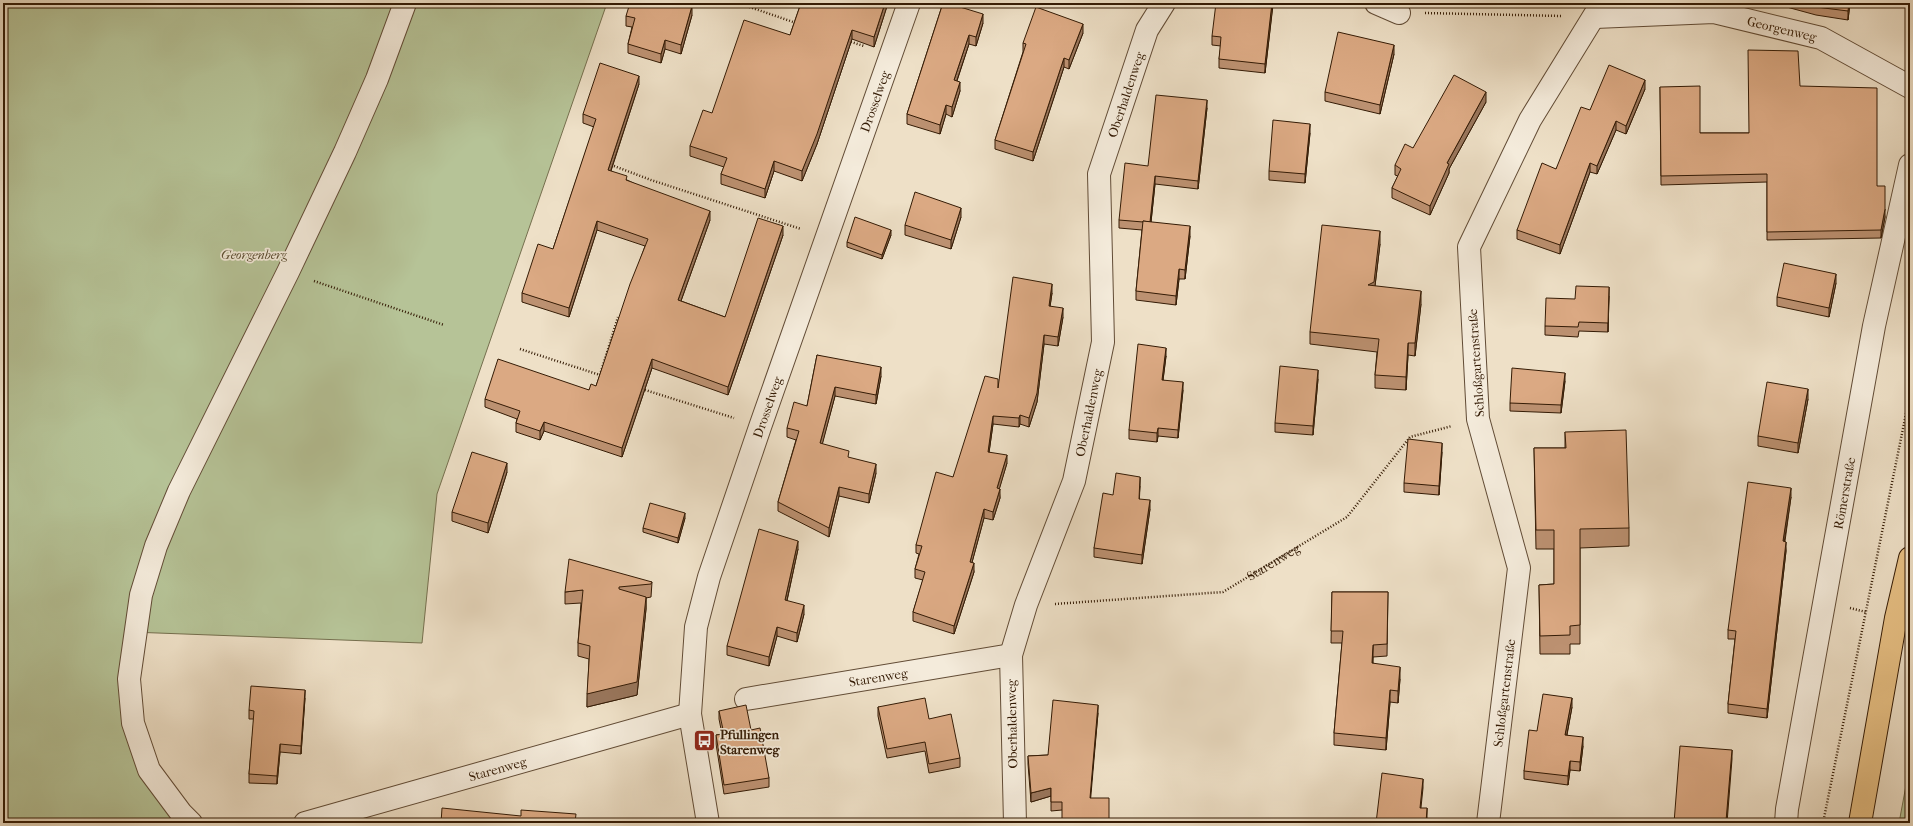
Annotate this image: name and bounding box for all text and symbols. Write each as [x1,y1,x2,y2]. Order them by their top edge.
street label: Georgenweg [1746,13,1819,44]
street label: Oberhaldenweg [1104,49,1147,139]
street label: Drosselweg [857,68,893,134]
park label: Georgenberg [221,247,288,262]
street label: Schloßgartenstraße [1465,308,1487,418]
street label: Oberhaldenweg [1072,366,1105,458]
street label: Drosselweg [749,373,785,440]
street label: Römerstraße [1830,455,1858,530]
street label: Starenweg [1244,539,1303,583]
street label: Schloßgartenstraße [1490,638,1518,748]
street label: Starenweg [848,665,910,689]
street label: Oberhaldenweg [1004,678,1020,769]
place label: Pfullingen Starenweg [720,727,780,758]
bus stop icon: Pfullingen Starenweg [692,728,718,754]
street label: Starenweg [467,753,529,784]

